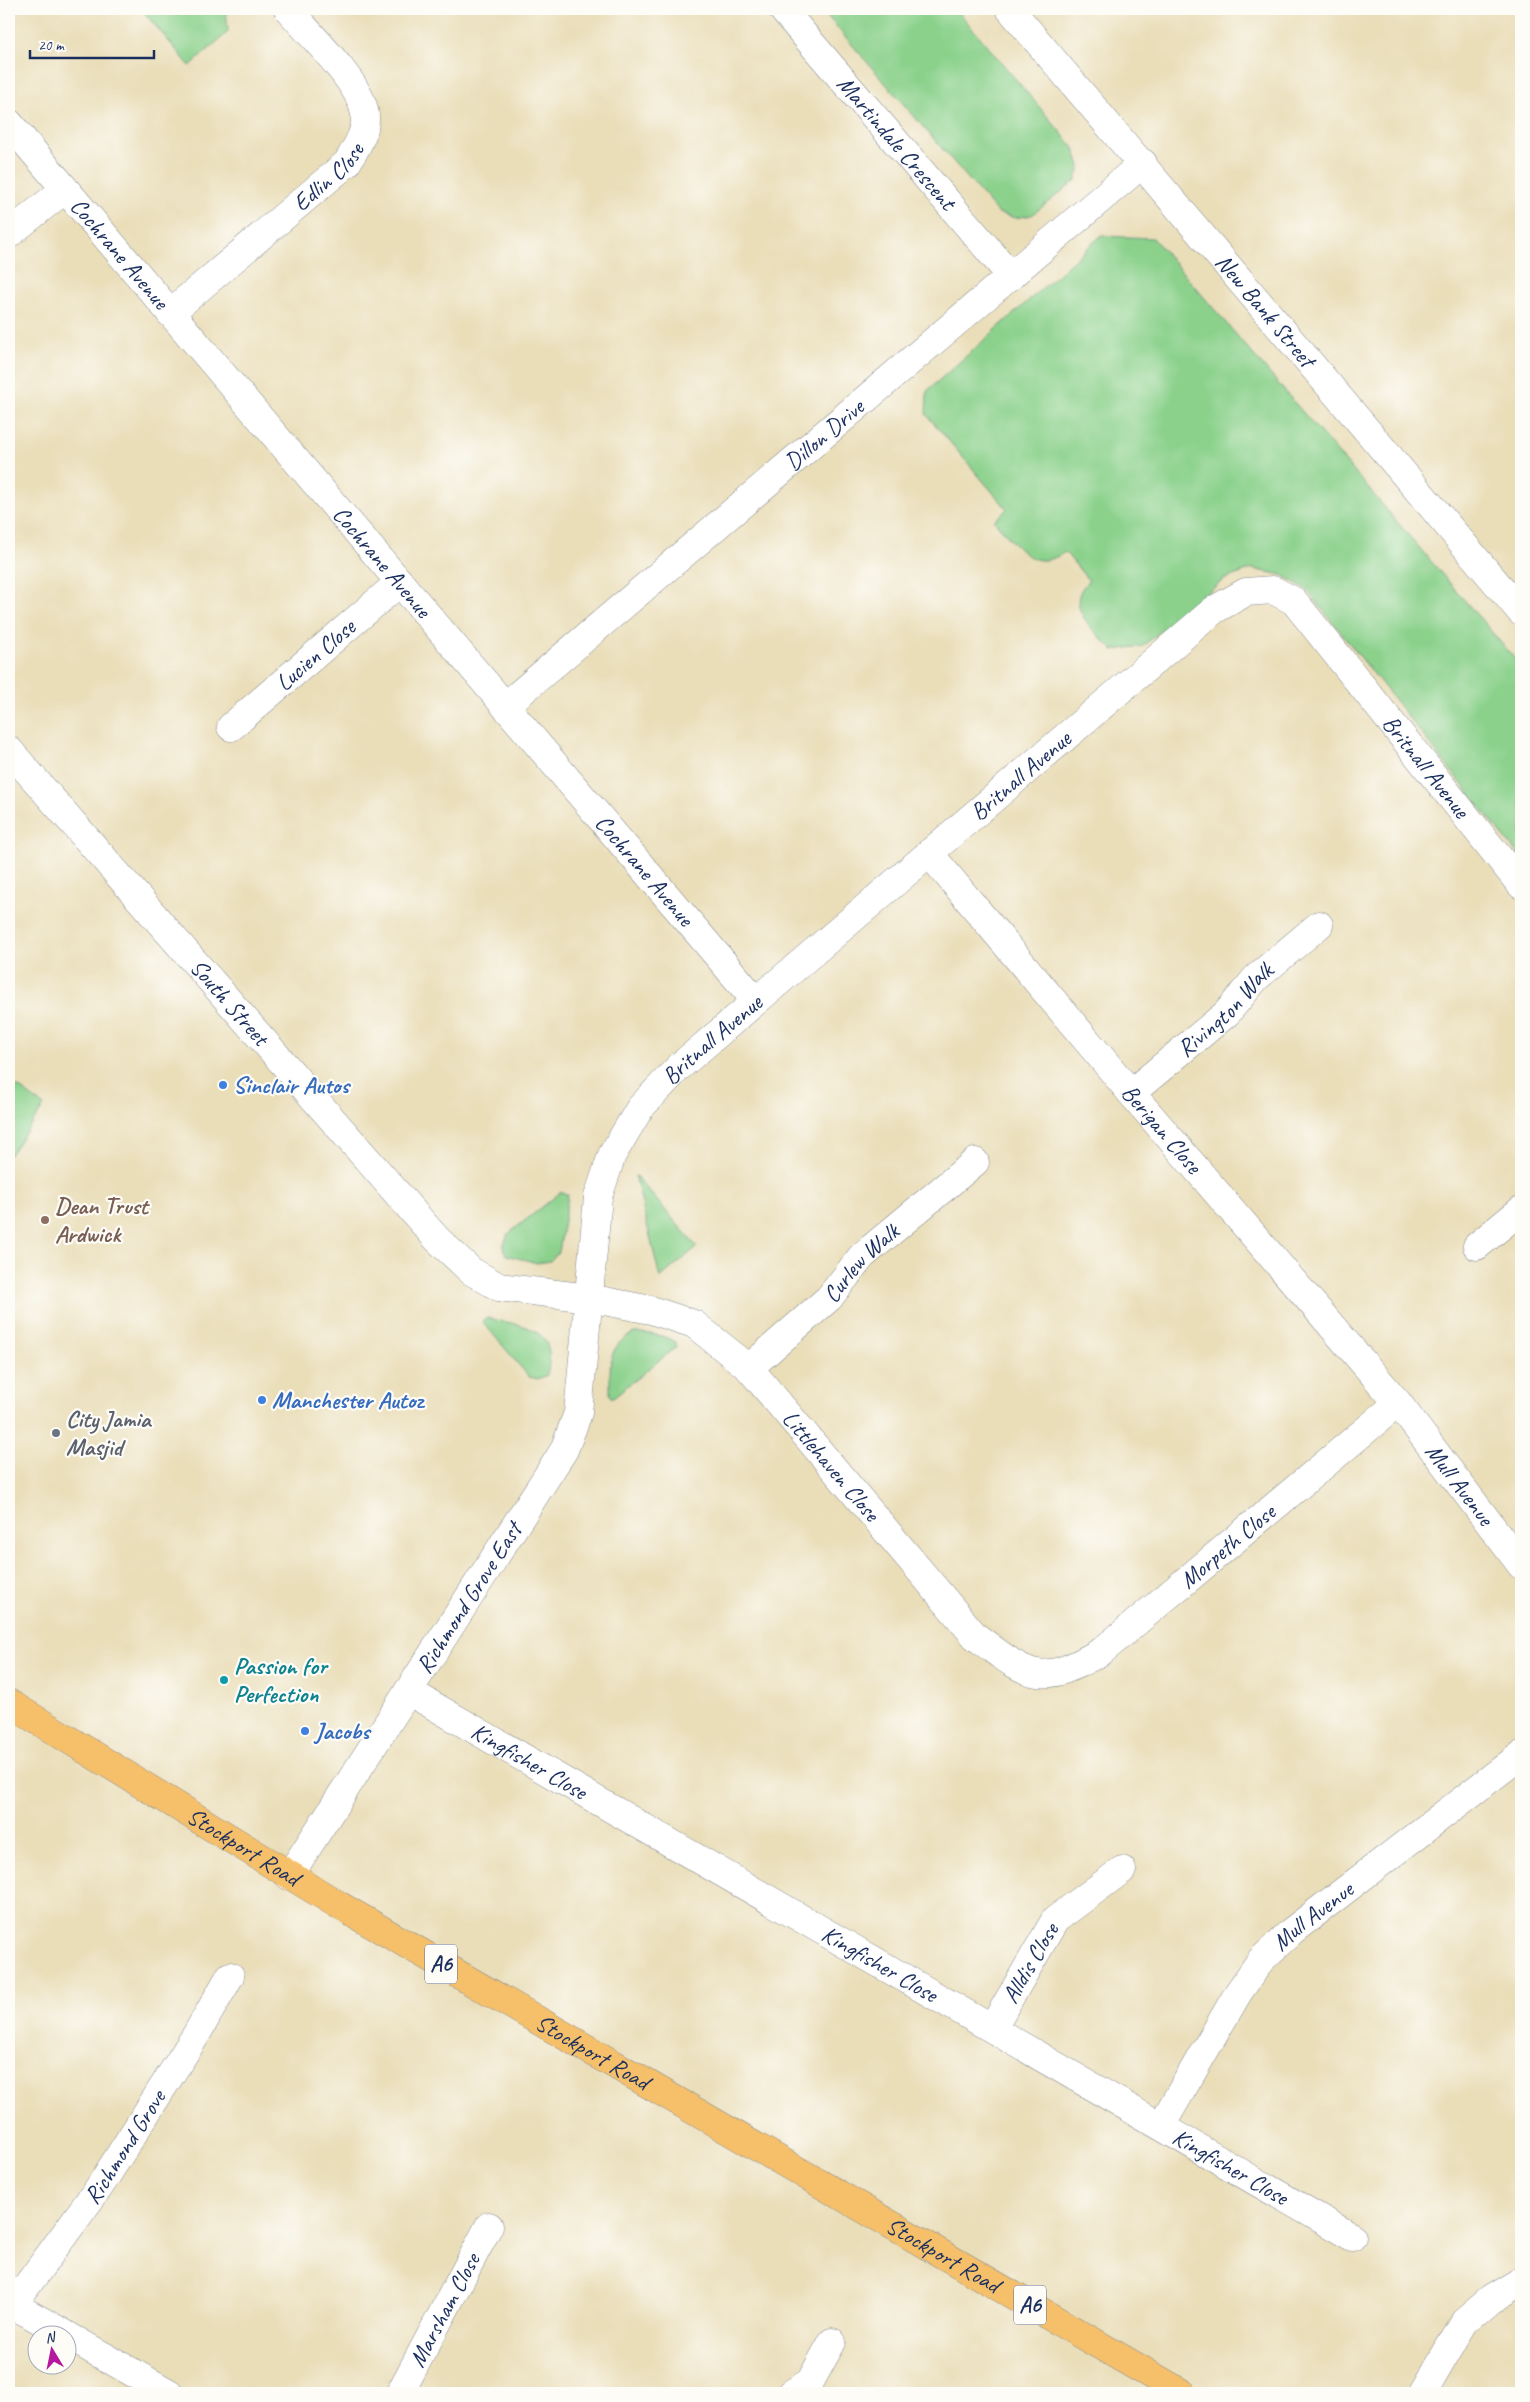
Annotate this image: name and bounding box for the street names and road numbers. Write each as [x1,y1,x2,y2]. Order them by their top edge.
street label: Martindale Crescent [831,69,964,218]
street label: Edlin Close [286,136,372,218]
street label: Cochrane Avenue [64,191,177,317]
street label: New Bank Street [1209,247,1324,376]
street label: Dillon Drive [778,391,872,477]
street label: Cochrane Avenue [326,500,440,625]
street label: Lucien Close [269,611,363,697]
street label: Britnall Avenue [1376,709,1478,826]
street label: Britnall Avenue [964,723,1079,827]
street label: Cochrane Avenue [589,808,702,934]
street label: South Street [184,953,277,1053]
street label: Rivington Walk [1171,954,1280,1063]
street label: Britnall Avenue [655,986,770,1091]
street label: Berigan Close [1115,1078,1210,1181]
street label: Curlew Walk [816,1215,907,1309]
street label: Littlehaven Close [776,1404,888,1529]
street label: Mull Avenue [1419,1437,1502,1533]
street label: Morpeth Close [1173,1496,1283,1595]
street label: Richmond Grove East [409,1514,530,1679]
street label: Kingfisher Close [466,1716,594,1807]
street label: Stockport Road [182,1801,308,1894]
street label: Mull Avenue [1266,1873,1361,1957]
street label: Alldis Close [995,1915,1066,2009]
street label: Kingfisher Close [817,1919,945,2010]
road number: A6 [425,1945,457,1984]
street label: Stockport Road [530,2007,658,2098]
street label: Richmond Grove [77,2083,173,2210]
street label: Kingfisher Close [1167,2121,1295,2213]
street label: Stockport Road [881,2210,1009,2301]
street label: Marsham Close [402,2246,488,2372]
road number: A6 [1014,2286,1046,2324]

